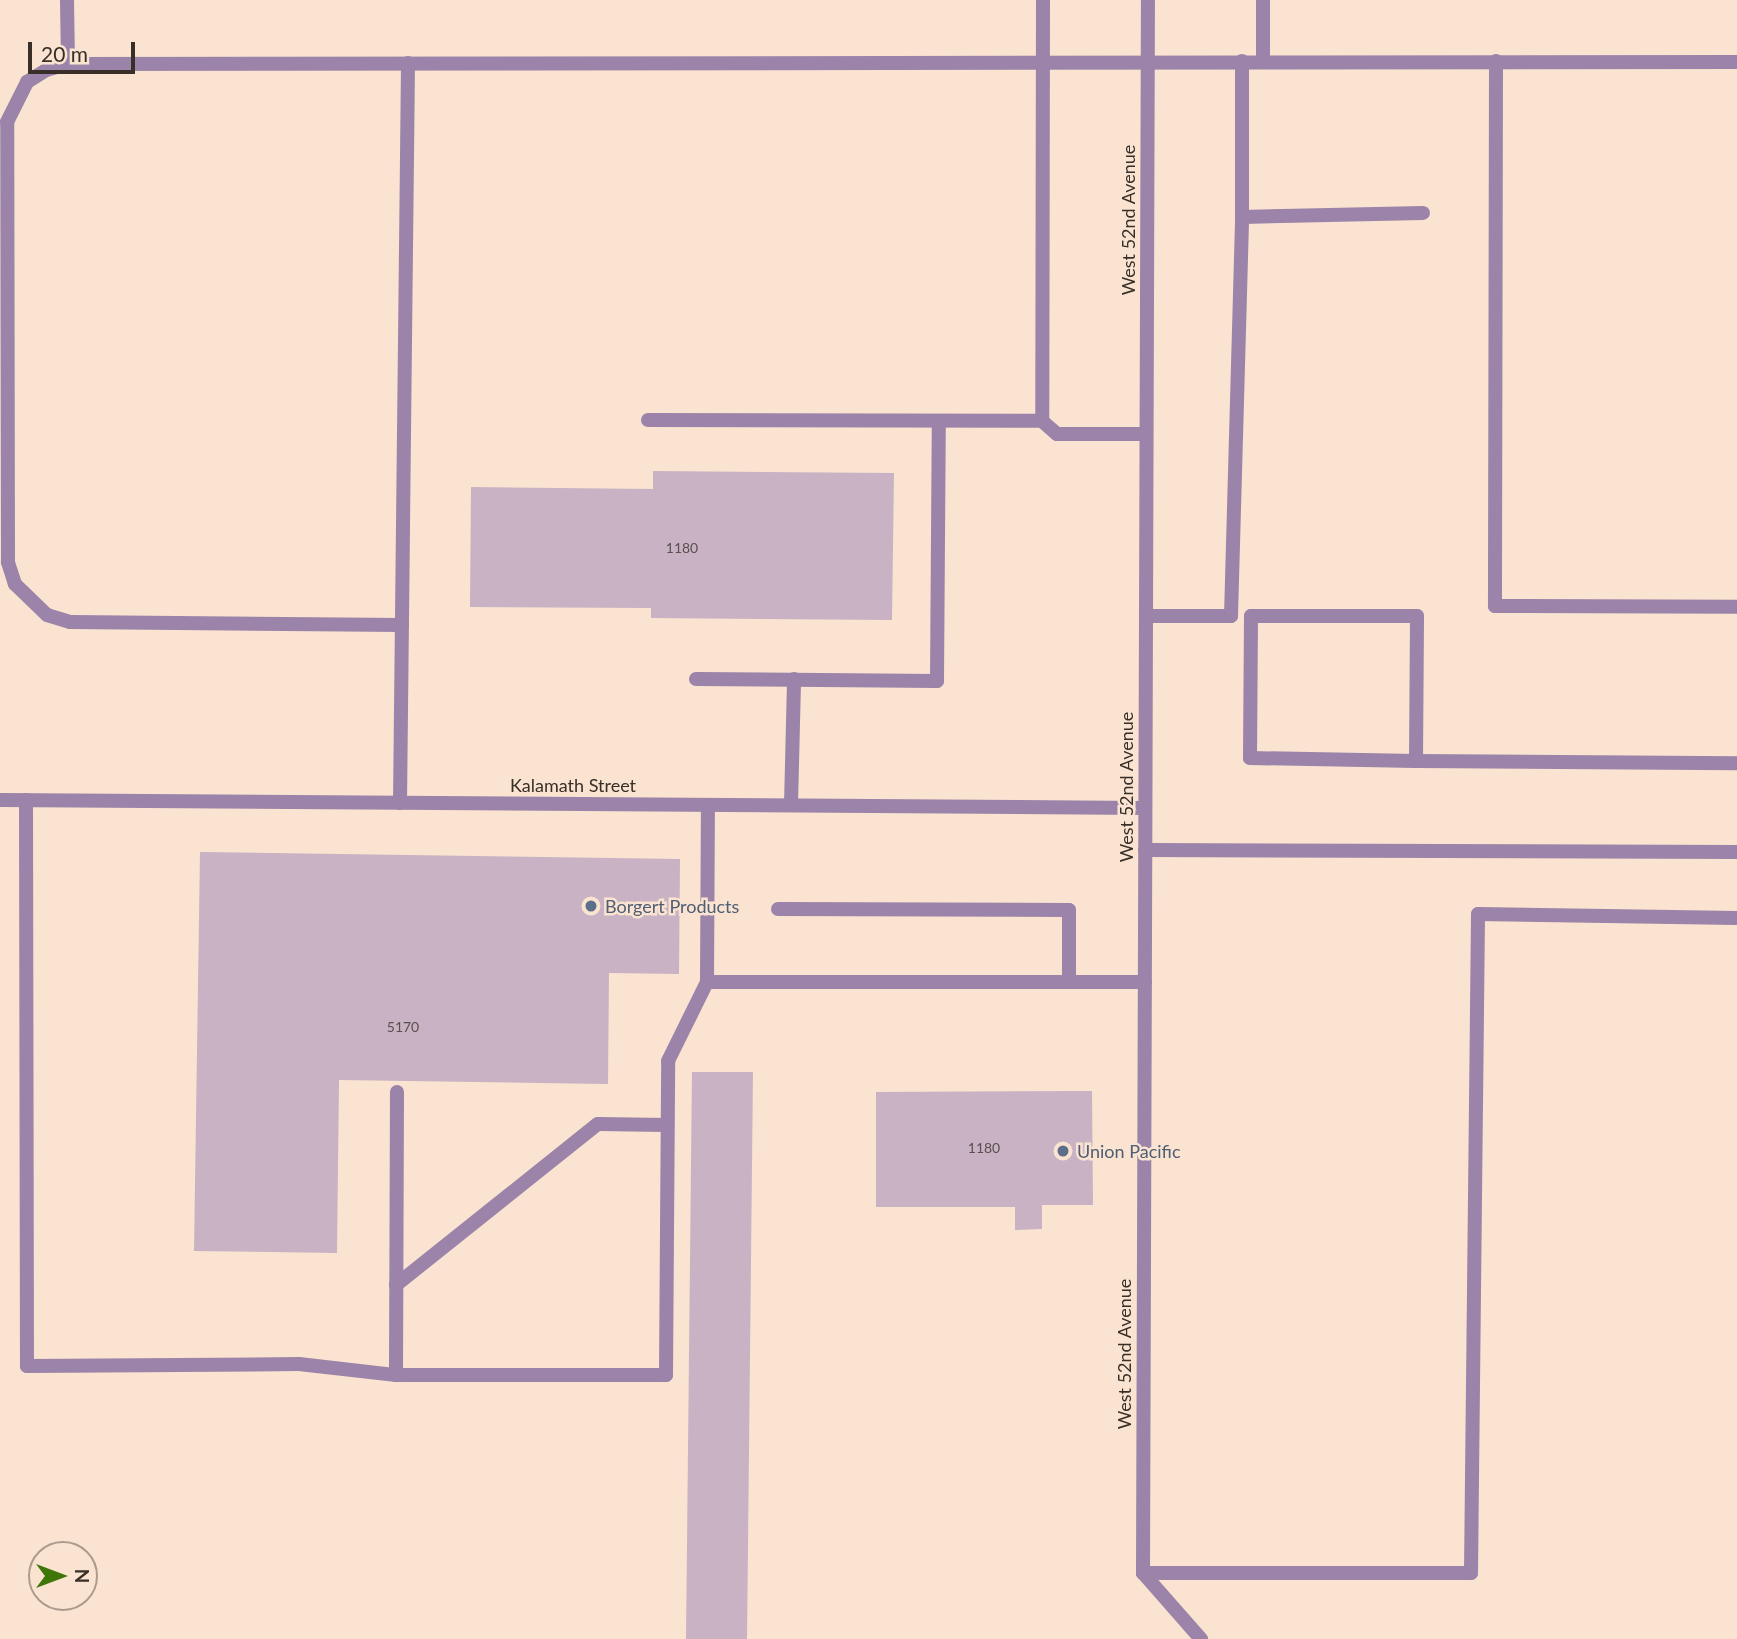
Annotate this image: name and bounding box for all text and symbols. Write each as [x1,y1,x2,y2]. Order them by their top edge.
scale bar [32,28,138,72]
text: 20 m [41,41,88,66]
street label: West 52nd Avenue [1117,144,1139,296]
house number: 1180 [666,540,698,556]
street label: West 52nd Avenue [1115,711,1137,863]
street label: Kalamath Street [510,774,636,796]
place label: Borgert Products [605,895,739,917]
marker: Borgert Products [583,898,599,914]
house number: 5170 [387,1019,419,1035]
house number: 1180 [968,1140,1000,1156]
place label: Union Pacific [1077,1140,1180,1162]
marker: Union Pacific [1055,1143,1071,1159]
street label: West 52nd Avenue [1113,1278,1135,1430]
north arrow [28,1541,98,1611]
text: N [71,1569,94,1583]

